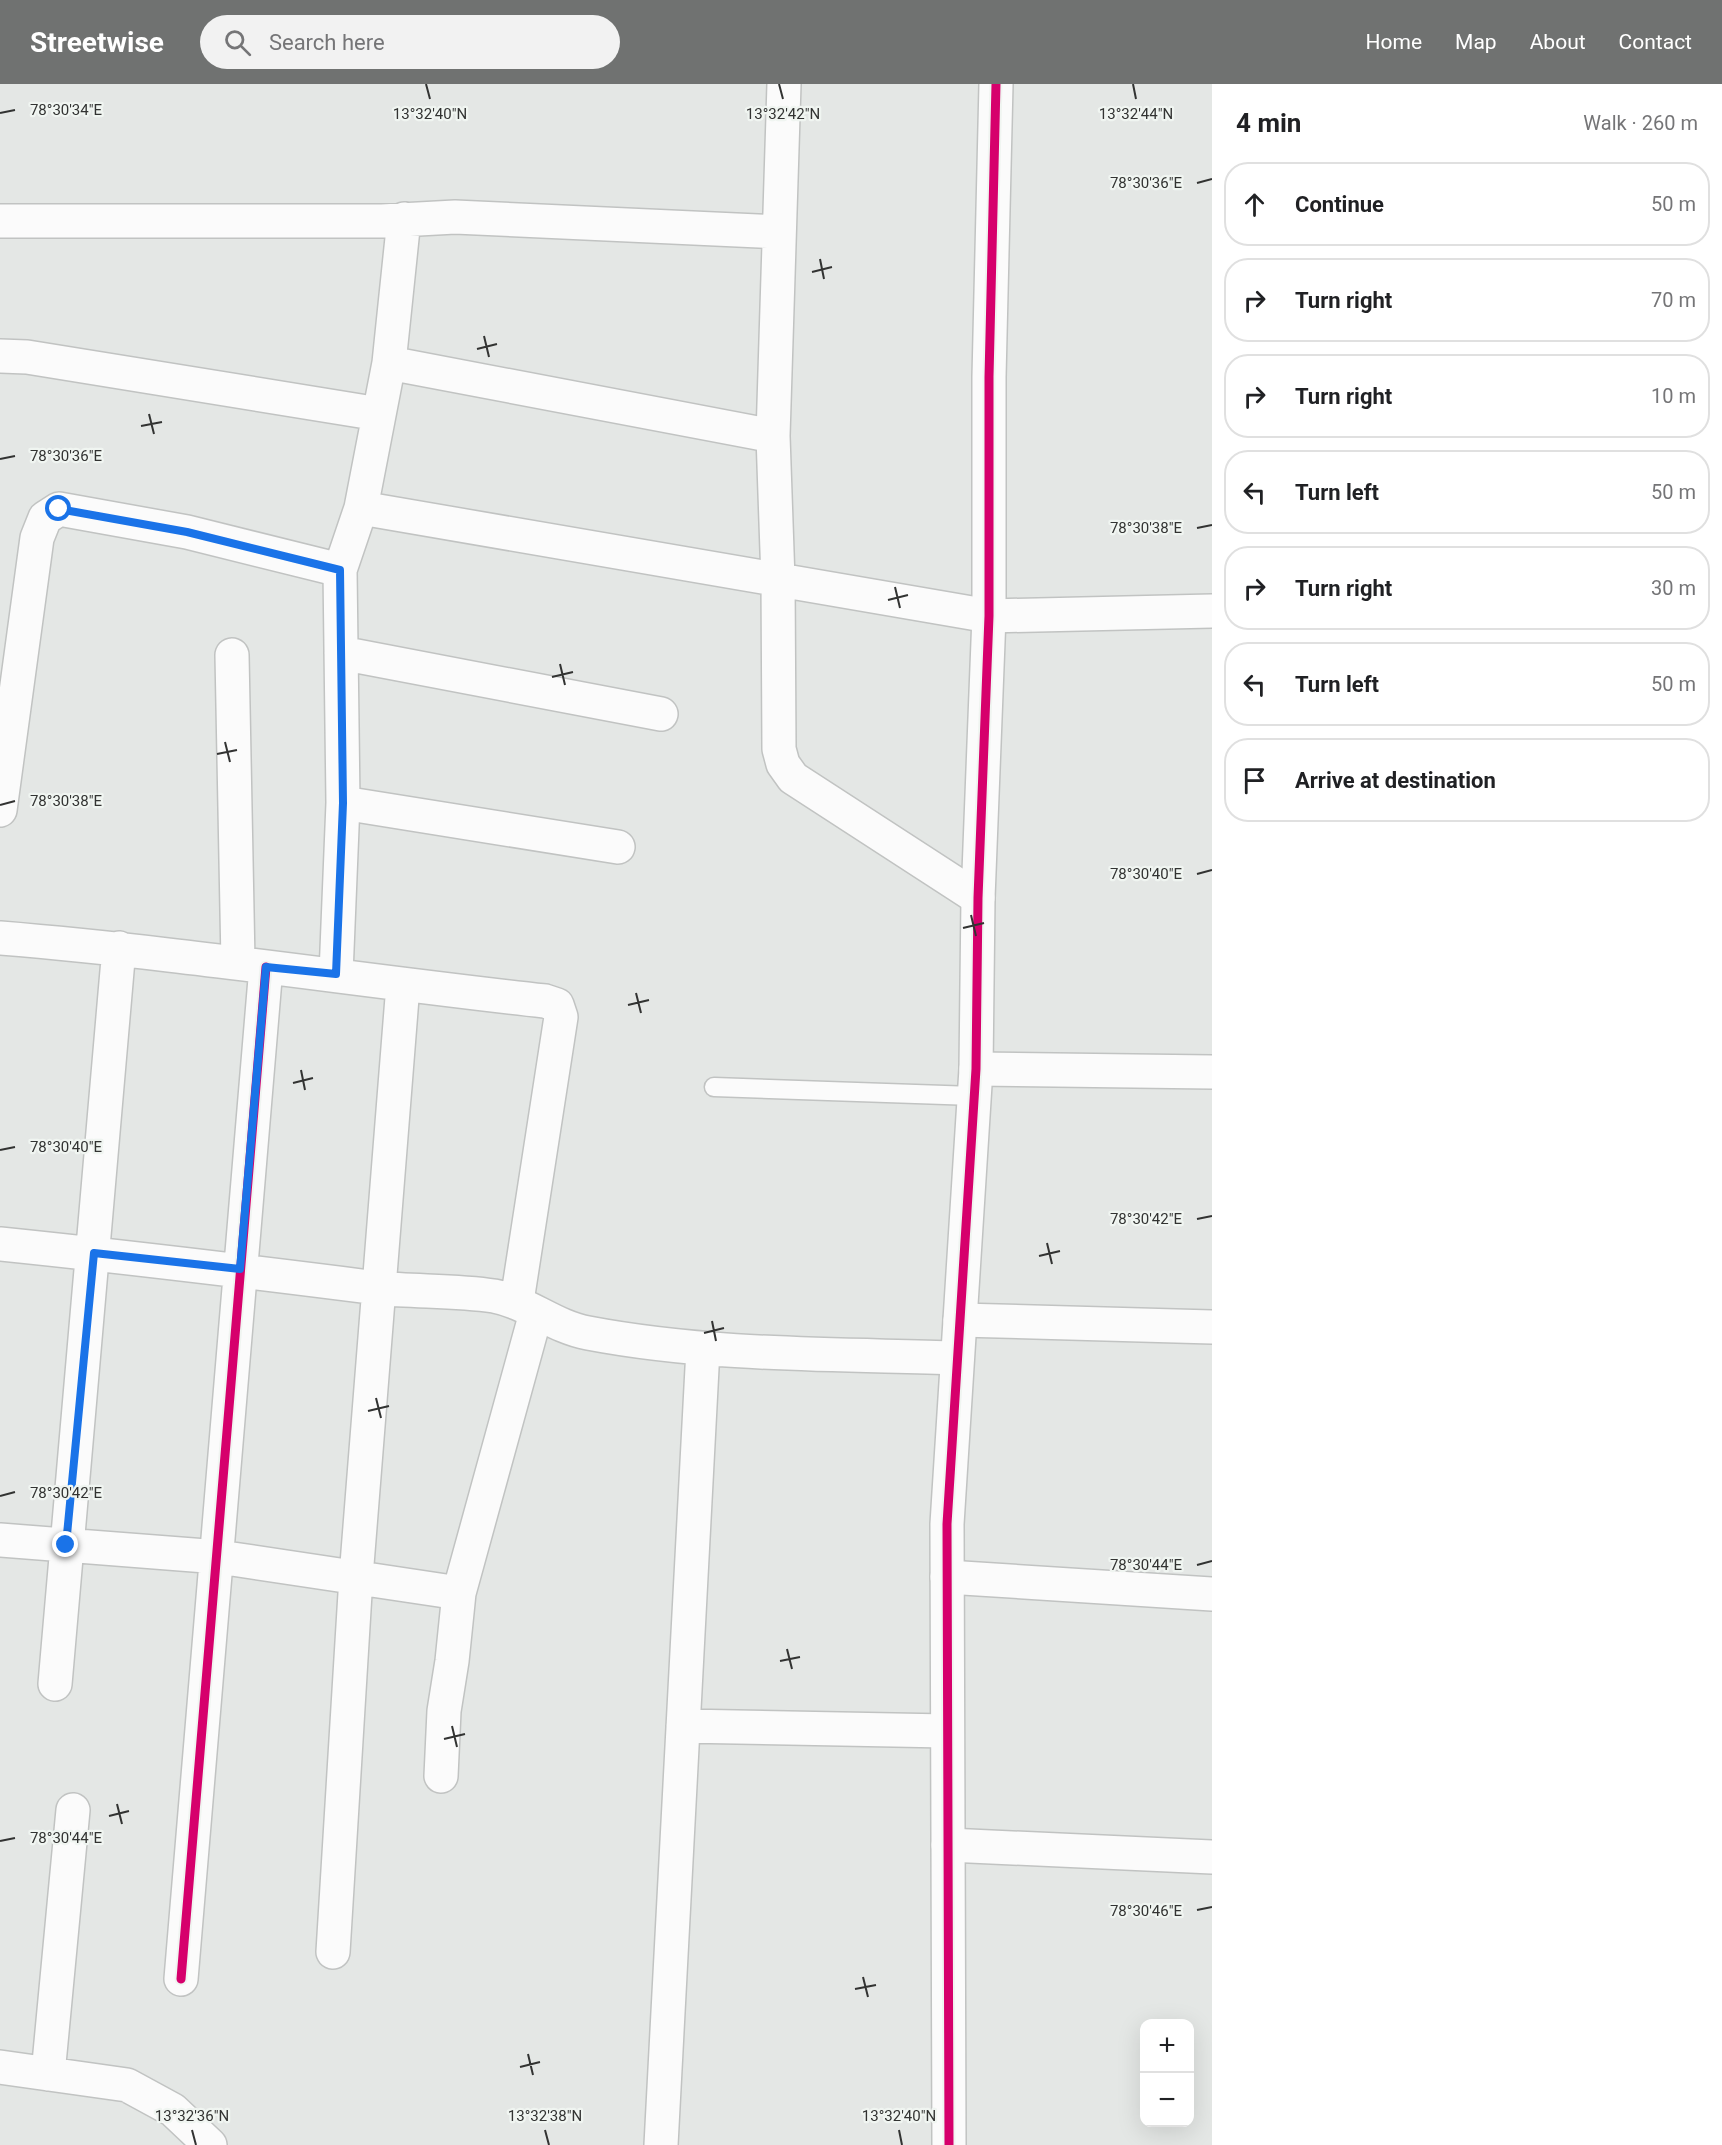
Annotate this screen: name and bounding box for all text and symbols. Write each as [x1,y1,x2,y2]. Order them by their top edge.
search box [200,15,620,69]
text: Streetwise [30,26,164,59]
icon: search [221,26,254,59]
text: Search here [269,30,385,55]
text: Home [1366,30,1422,54]
text: Map [1455,30,1497,54]
text: About [1530,30,1586,54]
text: Contact [1619,30,1692,54]
text: 78°30'34"E [30,101,103,119]
text: 13°32'40"N [393,105,467,123]
text: 13°32'42"N [746,105,820,123]
text: 13°32'44"N [1099,105,1173,123]
text: 4 min [1236,108,1301,138]
text: Walk · 260 m [1583,111,1698,135]
text: 78°30'36"E [1110,174,1183,192]
icon: ahead [1238,188,1271,221]
text: Continue [1295,192,1384,217]
text: 50 m [1651,192,1696,216]
icon: right [1238,284,1271,317]
text: Turn right [1295,288,1392,313]
text: 70 m [1651,288,1696,312]
icon: right [1238,380,1271,413]
text: Turn right [1295,384,1392,409]
text: 10 m [1651,384,1696,408]
text: 78°30'36"E [30,447,103,465]
icon: left [1238,476,1271,509]
text: Turn left [1295,480,1379,505]
text: 50 m [1651,480,1696,504]
route start [45,495,71,521]
text: 78°30'38"E [1110,519,1183,537]
icon: right [1238,572,1271,605]
text: Turn right [1295,576,1392,601]
text: 30 m [1651,576,1696,600]
icon: left [1238,668,1271,701]
text: Turn left [1295,672,1379,697]
text: 50 m [1651,672,1696,696]
icon: arrive [1238,764,1271,797]
text: Arrive at destination [1295,768,1496,793]
text: 78°30'38"E [30,792,103,810]
text: 78°30'40"E [1110,865,1183,883]
text: 78°30'40"E [30,1138,103,1156]
text: 78°30'42"E [1110,1210,1183,1228]
text: 78°30'42"E [30,1484,103,1502]
route end [52,1531,78,1557]
text: 78°30'44"E [1110,1556,1183,1574]
text: 78°30'44"E [30,1829,103,1847]
text: 78°30'46"E [1110,1902,1183,1920]
map controls [1140,2019,1194,2127]
button: + [1140,2019,1194,2073]
button: − [1140,2073,1194,2127]
text: 13°32'36"N [155,2107,229,2125]
text: 13°32'38"N [508,2107,582,2125]
text: 13°32'40"N [862,2107,936,2125]

